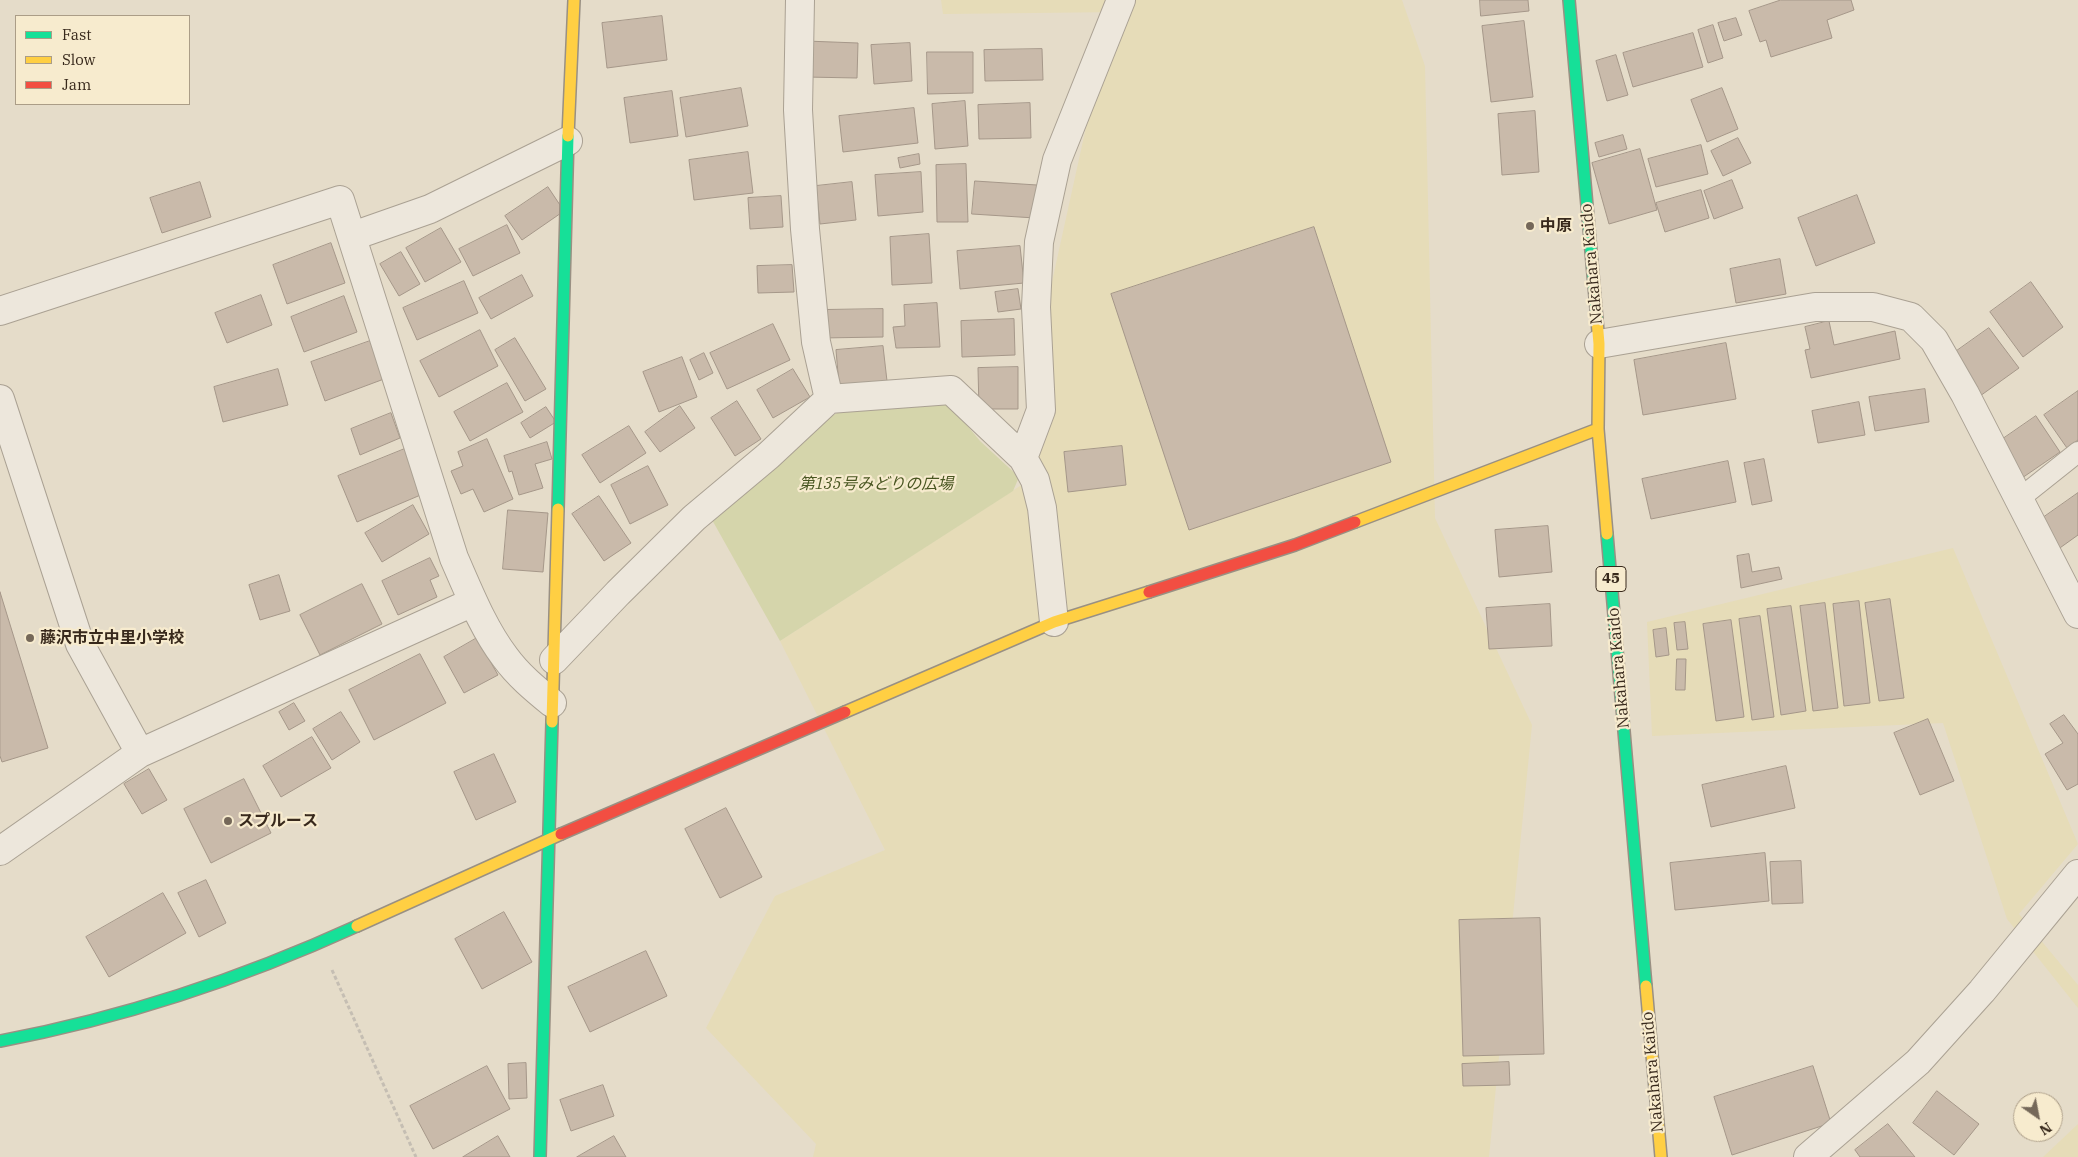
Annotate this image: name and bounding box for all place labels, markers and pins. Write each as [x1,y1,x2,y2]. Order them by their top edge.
place label: 中原 [1540,216,1572,236]
marker: 中原 [1524,220,1536,232]
place label: 藤沢市立中里小学校 [40,628,184,648]
marker: 藤沢市立中里小学校 [24,632,36,644]
place label: スプルース [238,811,318,831]
marker: スプルース [222,815,234,827]

